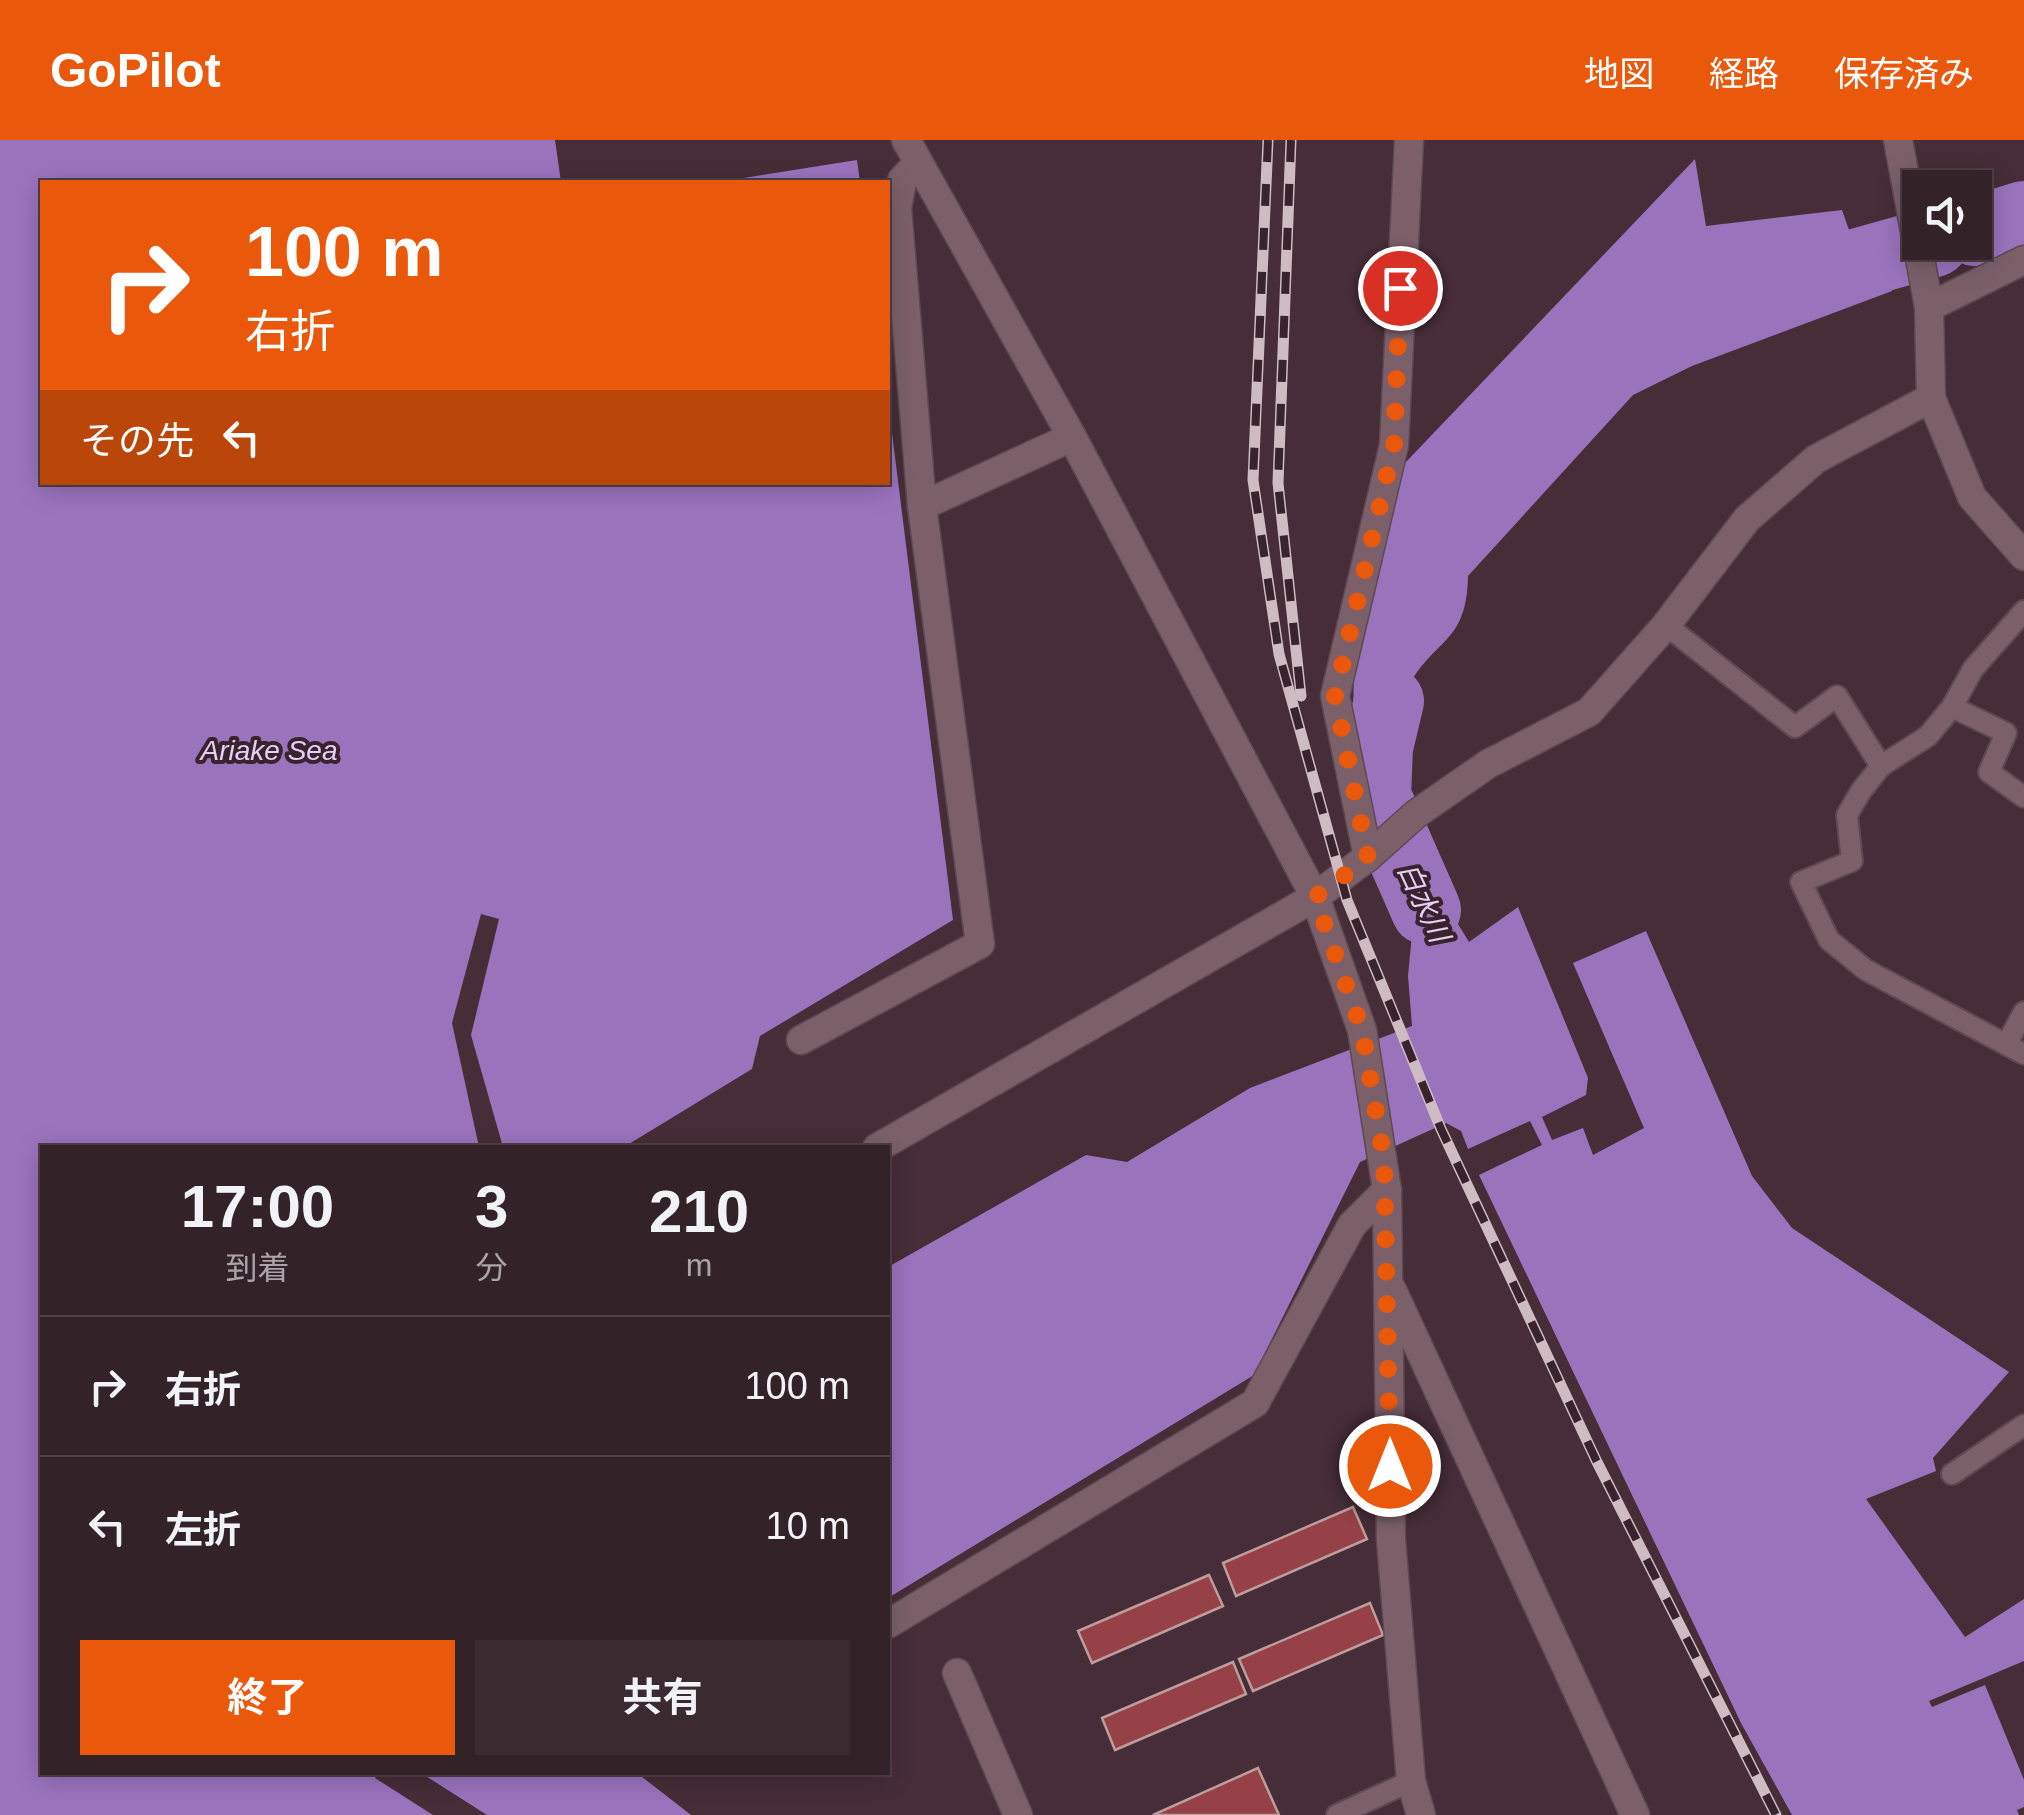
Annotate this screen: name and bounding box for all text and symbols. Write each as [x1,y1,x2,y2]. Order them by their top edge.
text: GoPilot [50,44,221,97]
text: 地図 [1584,54,1654,93]
text: 経路 [1709,54,1779,93]
text: 保存済み [1834,54,1974,93]
map controls [1902,170,1992,260]
button: sound [1902,170,1992,260]
text: 100 m [245,213,443,291]
icon: right [80,220,210,350]
pin [1358,246,1443,331]
icon: arrive [1373,261,1428,316]
text: 右折 [245,306,335,357]
icon: left [214,410,269,465]
text: その先 [80,420,194,462]
water label: Ariake Sea [199,735,337,766]
water label: 白水川 [1392,858,1457,950]
text: 17:00 [181,1173,334,1240]
text: 3 [475,1173,508,1240]
text: 210 [649,1178,749,1245]
text: m [686,1247,712,1283]
text: 到着 [225,1250,289,1286]
text: 分 [476,1250,508,1286]
icon: right [80,1359,135,1414]
text: 100 m [744,1365,850,1407]
text: 右折 [165,1369,241,1411]
position arrow [1338,1414,1442,1518]
icon: left [80,1499,135,1554]
text: 10 m [766,1505,850,1547]
text: 左折 [165,1509,241,1551]
button: 終了 [80,1640,455,1755]
button: 共有 [475,1640,850,1755]

